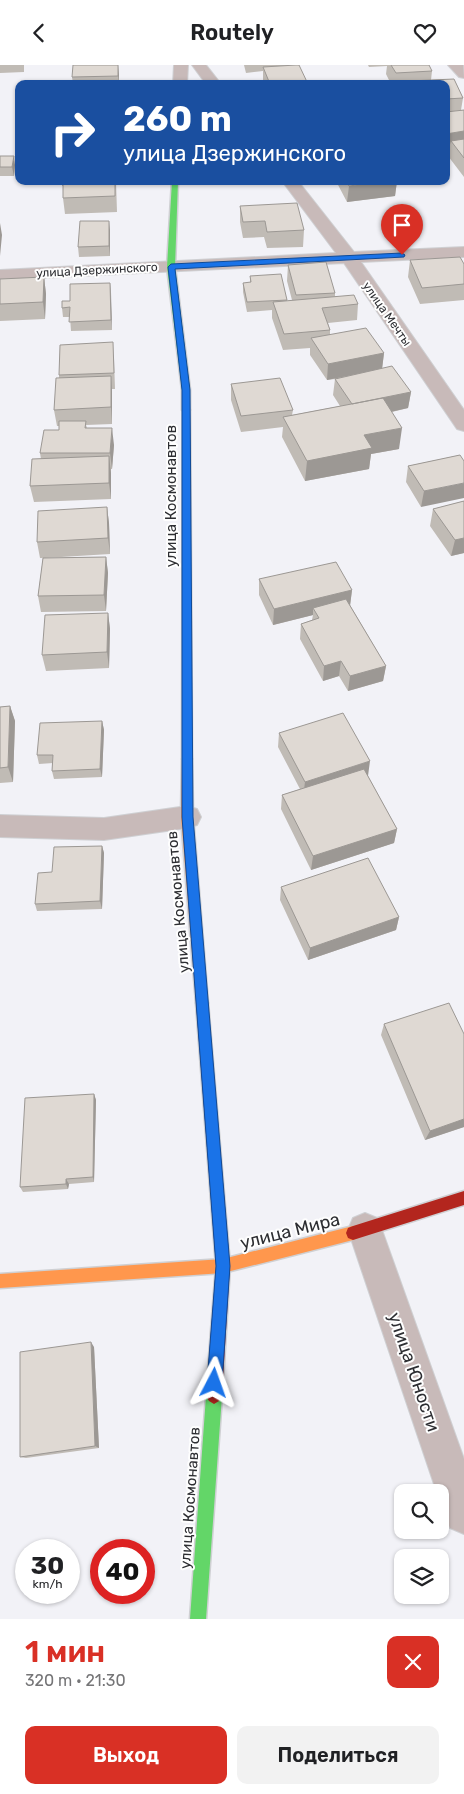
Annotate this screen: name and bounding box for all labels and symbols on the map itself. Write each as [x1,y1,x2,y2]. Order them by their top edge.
pin [381,204,423,255]
street label: улица Дзержинского [36,260,158,280]
street label: улица Мечты [360,279,414,349]
street label: улица Космонавтов [162,425,180,567]
street label: улица Космонавтов [163,830,193,974]
street label: улица Мира [238,1208,342,1254]
street label: улица Юности [383,1309,445,1435]
position arrow [187,1356,239,1408]
street label: улица Космонавтов [176,1426,204,1570]
speed limit sign: 40 [90,1539,155,1604]

